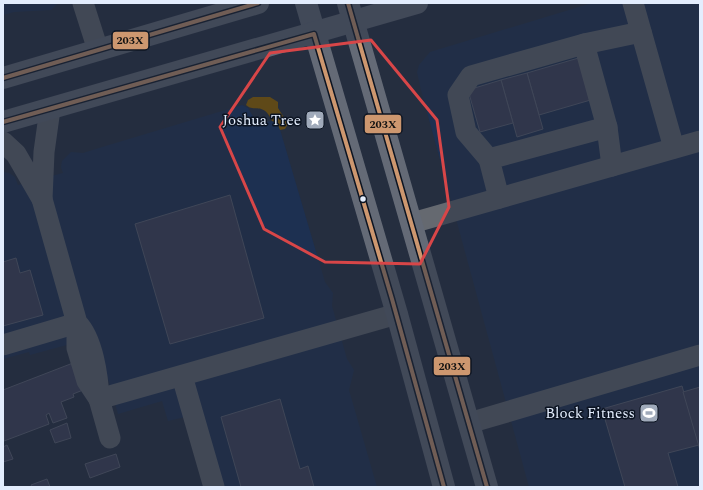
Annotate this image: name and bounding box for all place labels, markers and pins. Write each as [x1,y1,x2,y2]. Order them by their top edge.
place label: Joshua Tree [223,109,301,132]
place icon: Joshua Tree [304,109,326,131]
unlabelled marker [358,194,368,204]
place label: Block Fitness [545,402,635,425]
sports icon: Block Fitness [638,402,660,424]

